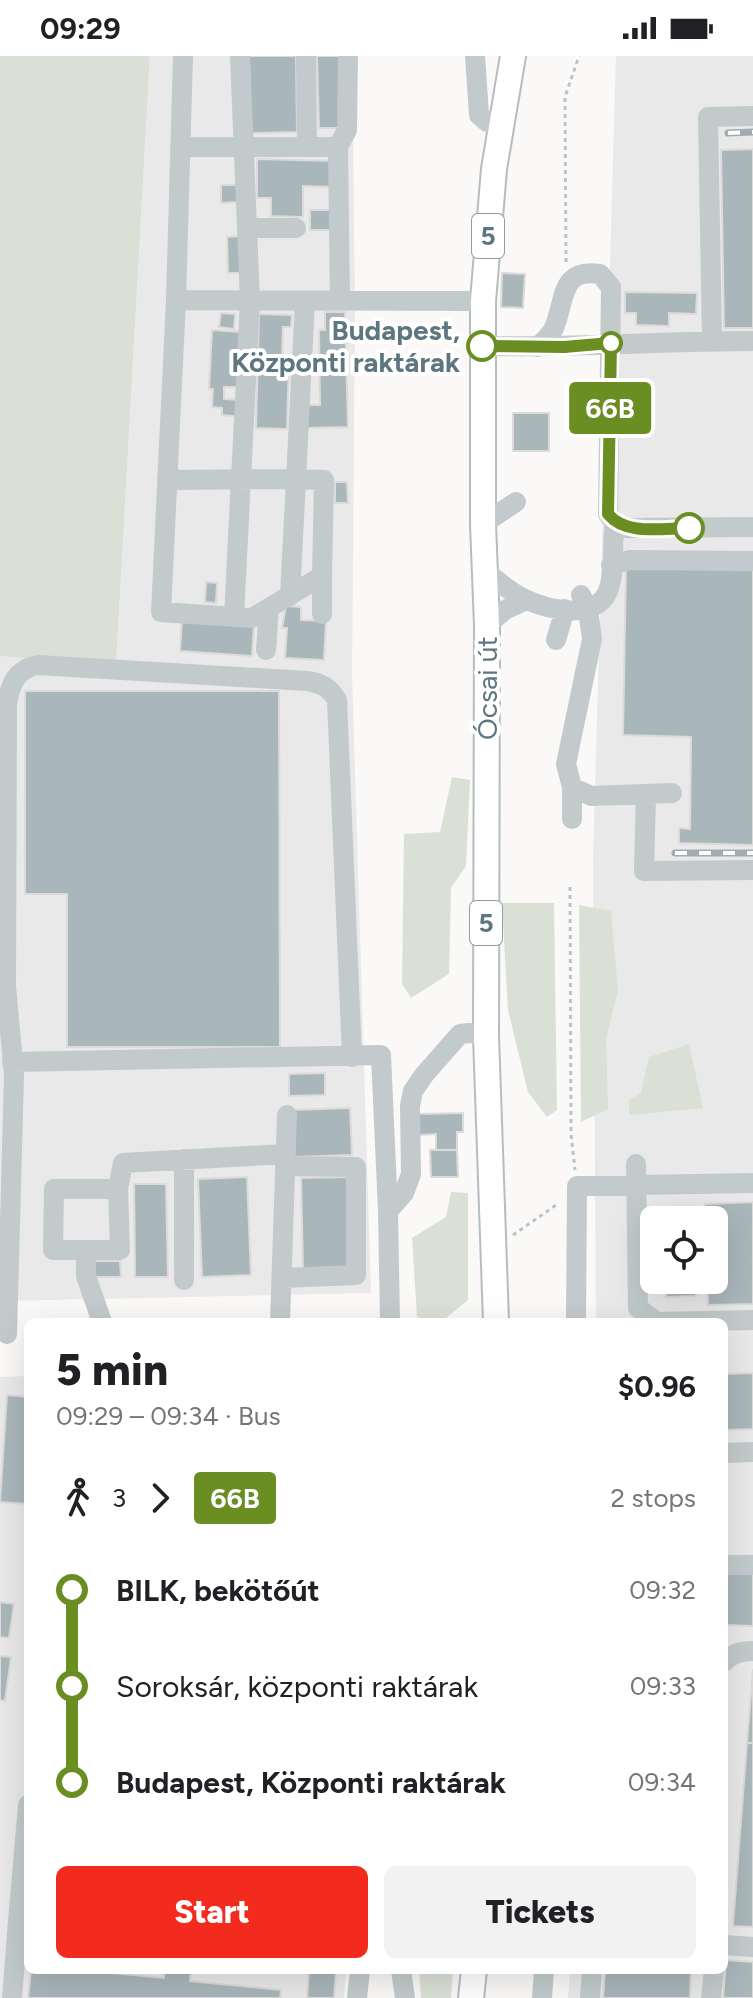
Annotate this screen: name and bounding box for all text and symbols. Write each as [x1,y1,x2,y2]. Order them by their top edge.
text: 09:29 [40,10,121,47]
road number: 5 [472,214,504,258]
place label: Budapest, Központi raktárak [231,313,460,379]
marker: Budapest, Központi raktárak [467,331,497,361]
unlabelled marker [600,332,622,354]
line badge: 66B [564,382,656,434]
text: 66B [585,391,635,425]
unlabelled marker [674,513,704,543]
street label: Ócsai út [470,636,504,740]
road number: 5 [470,901,502,945]
map controls [640,1206,728,1294]
button: locate [640,1206,728,1294]
text: 5 min [56,1343,168,1396]
text: $0.96 [618,1368,696,1405]
text: 09:29 – 09:34 · Bus [56,1400,281,1432]
icon: walk [56,1476,100,1520]
icon: forward [138,1476,182,1520]
text: 66B [210,1481,260,1515]
text: 3 [112,1482,126,1514]
text: 2 stops [611,1482,696,1514]
text: BILK, bekötőút [116,1572,320,1609]
text: 09:32 [629,1574,696,1606]
text: Soroksár, központi raktárak [116,1668,478,1705]
text: 09:33 [630,1670,696,1702]
text: Budapest, Központi raktárak [116,1764,506,1801]
text: 09:34 [628,1766,696,1798]
button: Start [56,1866,368,1958]
button: Tickets [384,1866,696,1958]

